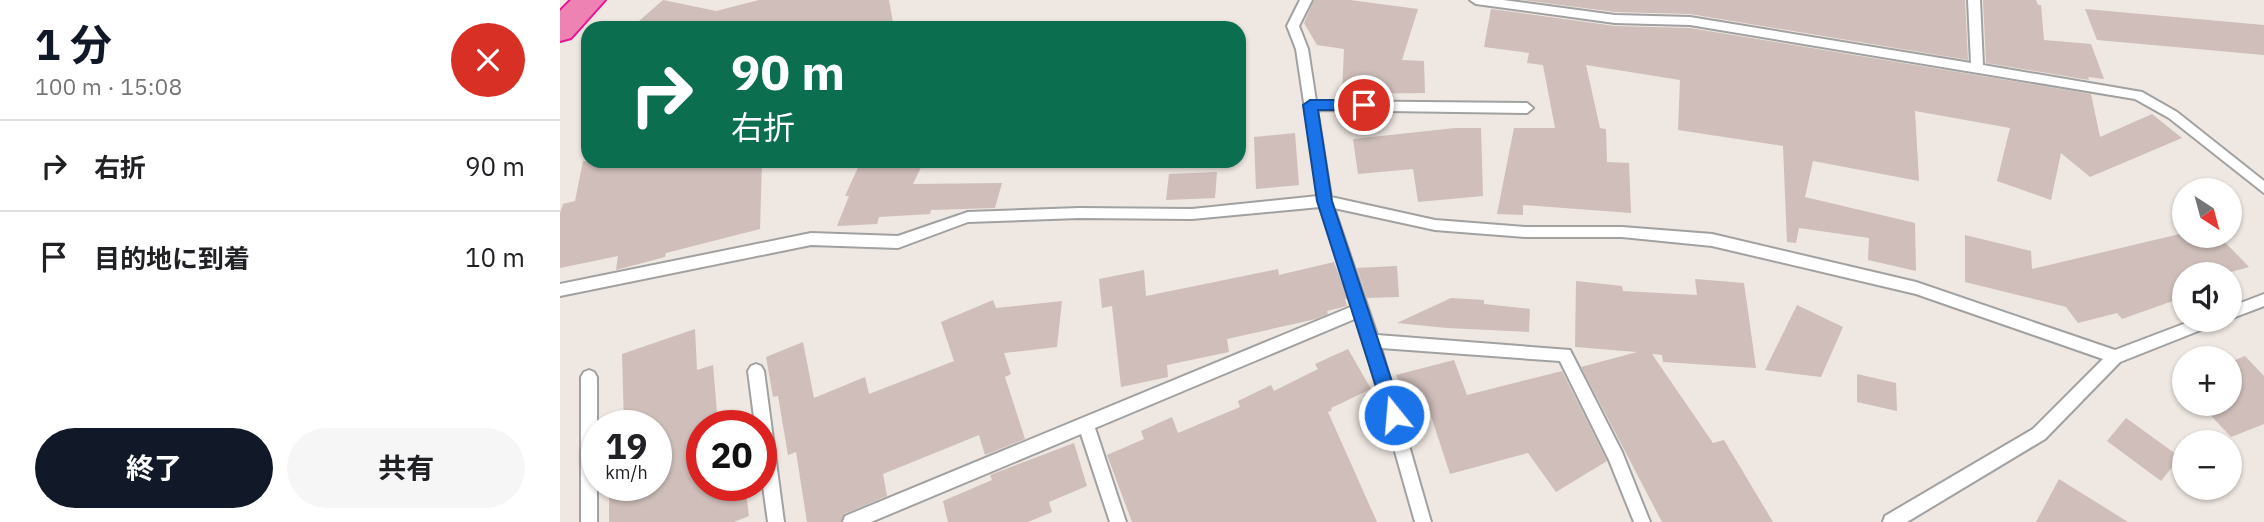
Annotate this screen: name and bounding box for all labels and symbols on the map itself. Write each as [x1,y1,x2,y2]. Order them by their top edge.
pin [1334,75,1394,135]
north arrow [2172,178,2242,248]
position arrow [1357,378,1431,452]
speed limit sign: 20 [686,410,777,501]

